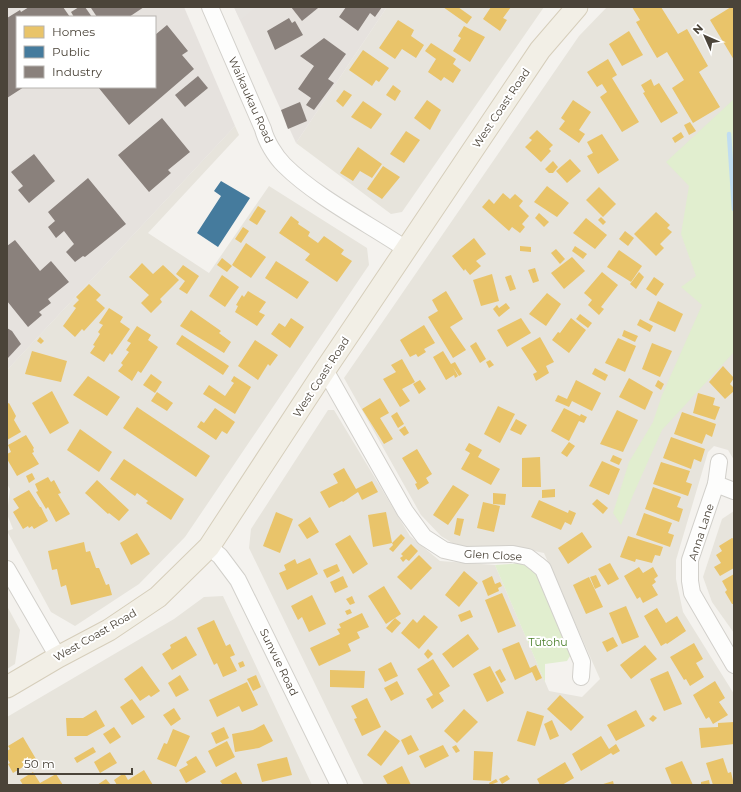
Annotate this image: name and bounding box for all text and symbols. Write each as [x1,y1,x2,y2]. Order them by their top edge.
legend [16,16,156,88]
north arrow [685,16,725,56]
text: N [690,21,706,37]
text: Homes [52,24,95,39]
text: Public [52,44,90,59]
street label: Waikaukau Road [226,54,276,146]
text: Industry [52,64,102,79]
street label: West Coast Road [469,65,533,151]
street label: West Coast Road [290,334,352,420]
street label: Anna Lane [685,501,717,562]
street label: Glen Close [464,546,523,564]
street label: West Coast Road [51,606,139,664]
street label: Sunvue Road [257,626,301,698]
park label: Tūtohu [528,635,568,649]
scale bar [18,750,132,776]
text: 50 m [24,756,55,771]

